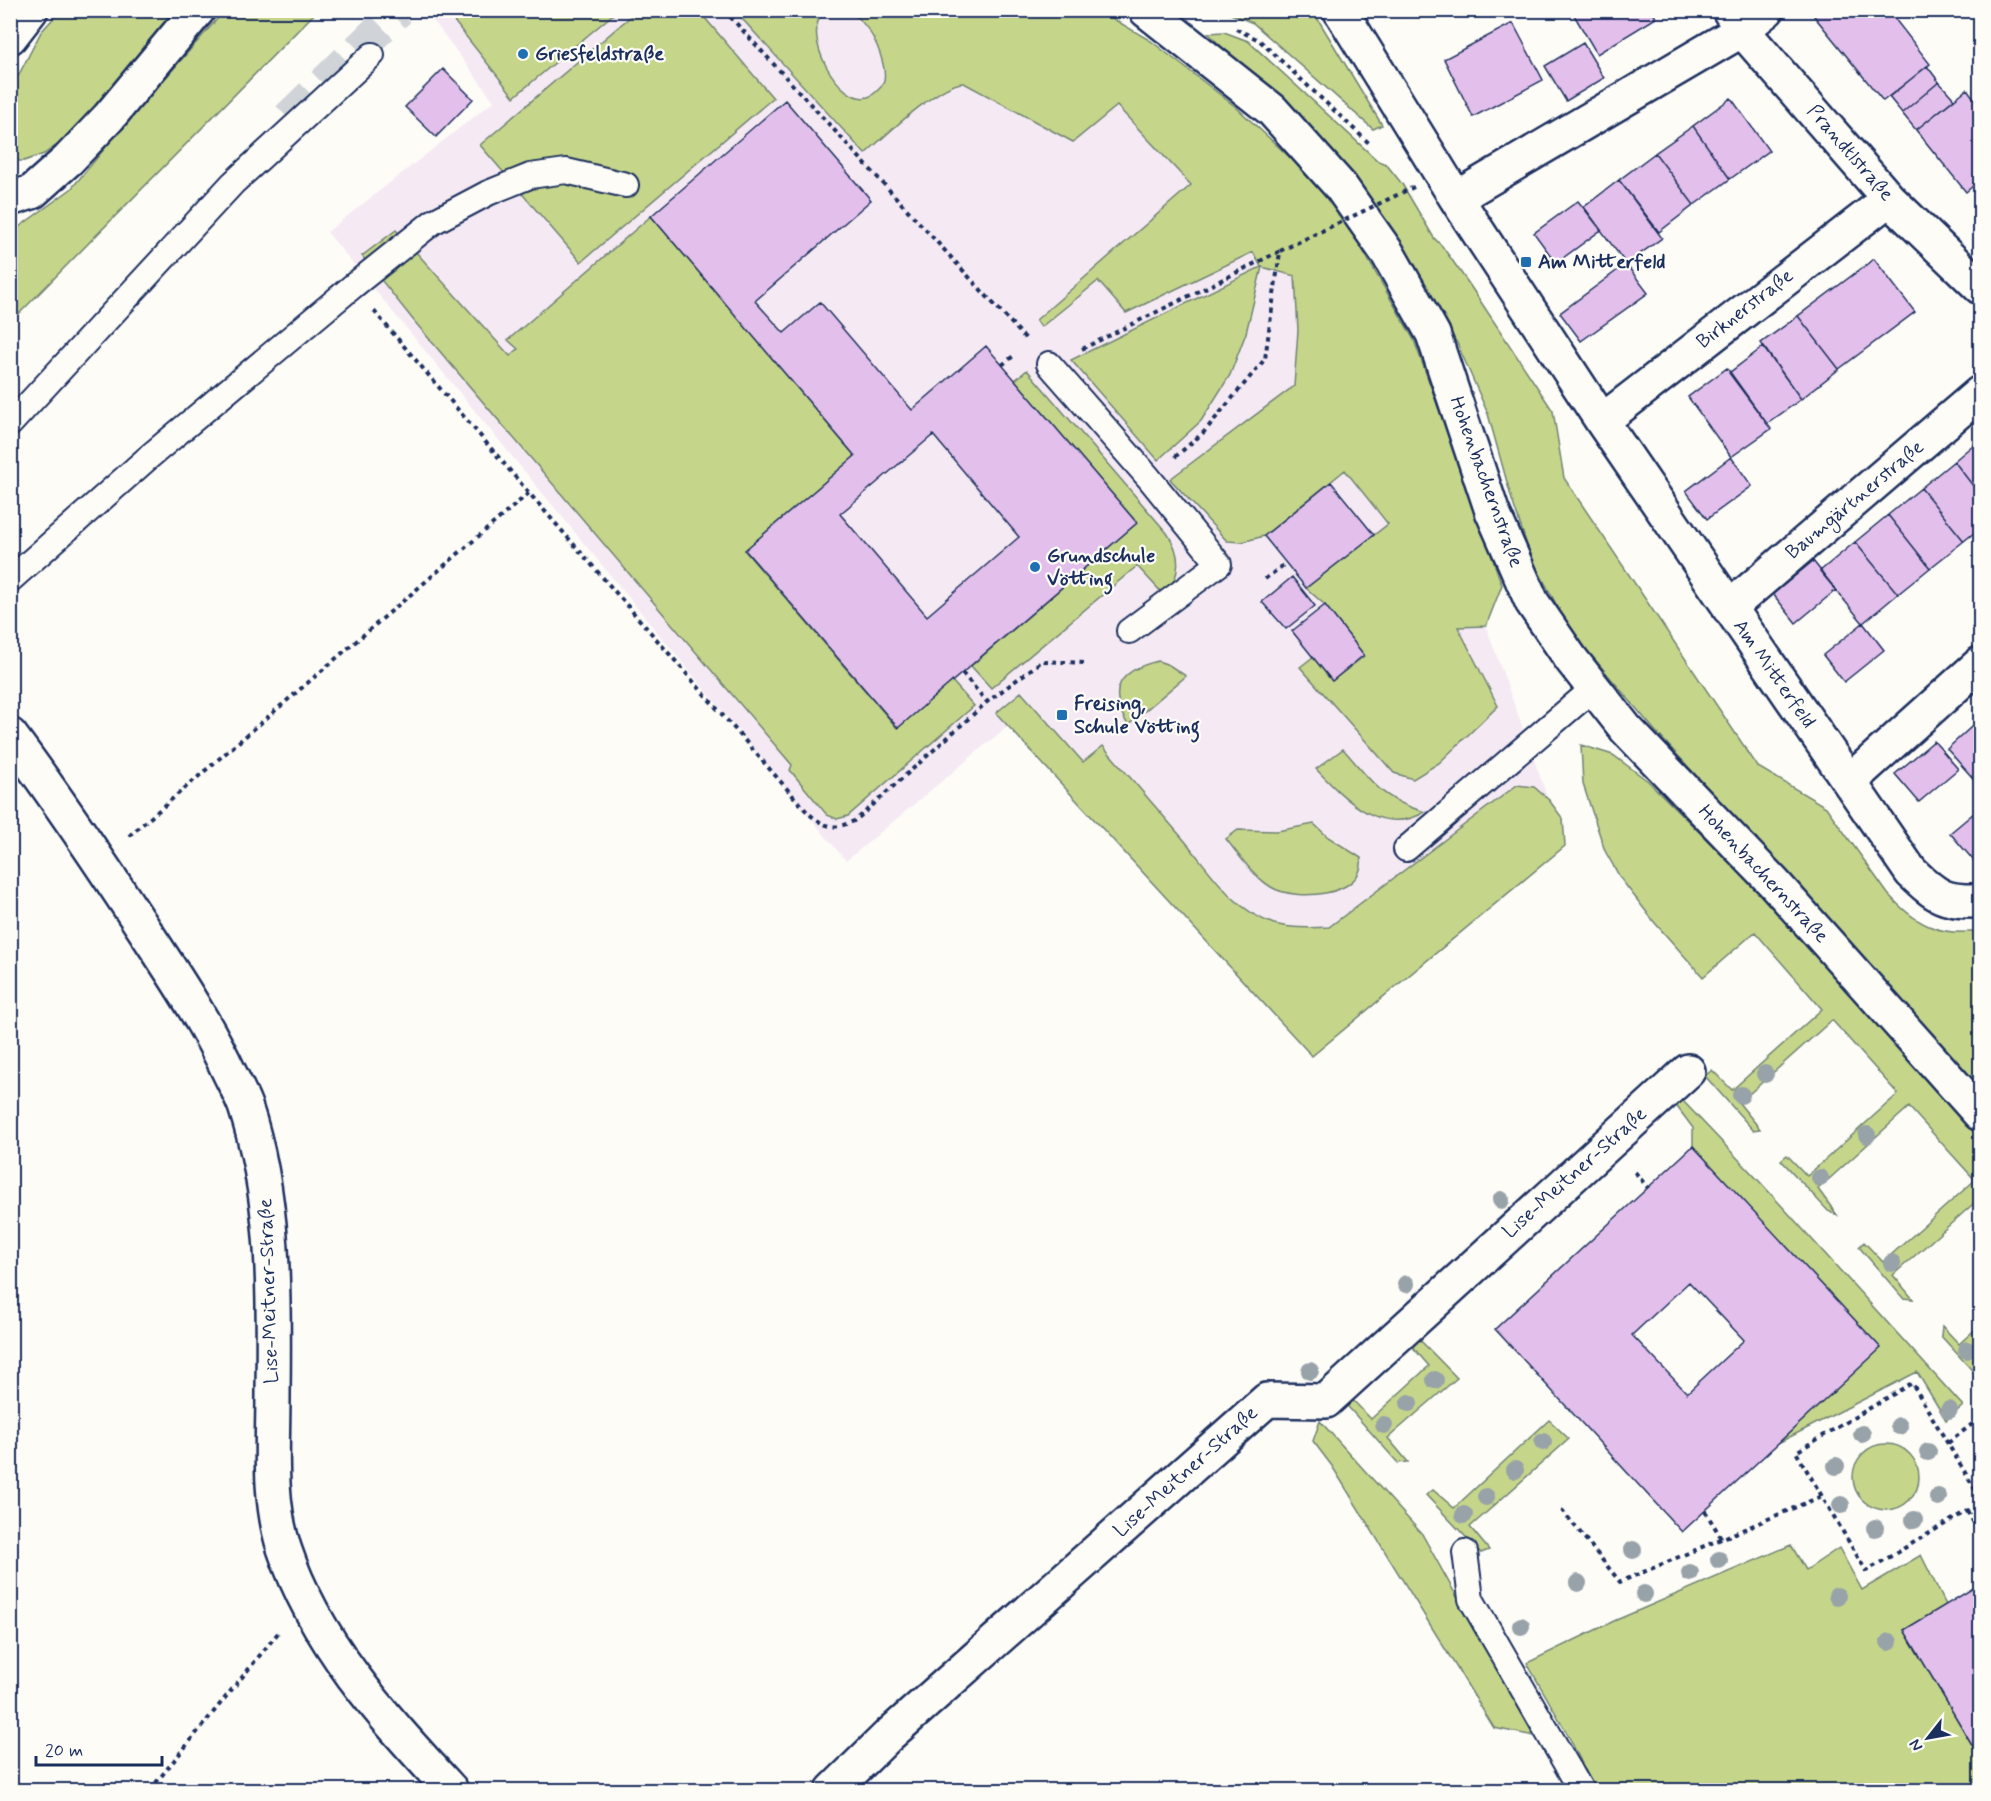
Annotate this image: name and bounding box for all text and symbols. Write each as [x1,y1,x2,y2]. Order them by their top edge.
place label: Griesfeldstraße [535,41,664,68]
marker: Griesfeldstraße [516,47,530,61]
street label: Prandtlstraße [1800,99,1900,207]
place label: Am Mitterfeld [1538,249,1665,276]
marker: Am Mitterfeld [1519,255,1533,269]
street label: Birknerstraße [1691,263,1799,355]
street label: Hohenbachernstraße [1443,393,1530,571]
street label: Baumgärtnerstraße [1780,434,1931,567]
place label: Grundschule Vötting [1047,543,1155,595]
marker: Grundschule Vötting [1028,560,1042,574]
street label: Am Mitterfeld [1726,614,1822,734]
place label: Freising, Schule Vötting [1074,691,1200,743]
marker: Freising, Schule Vötting [1055,708,1069,722]
street label: Hohenbachernstraße [1692,799,1834,949]
street label: Lise-Meitner-Straße [1497,1101,1653,1245]
street label: Lise-Meitner-Straße [252,1198,286,1384]
street label: Lise-Meitner-Straße [1108,1400,1264,1544]
north arrow [1898,1708,1958,1768]
scale bar [36,1729,162,1767]
text: N [1905,1735,1928,1755]
text: 20 m [45,1739,83,1763]

